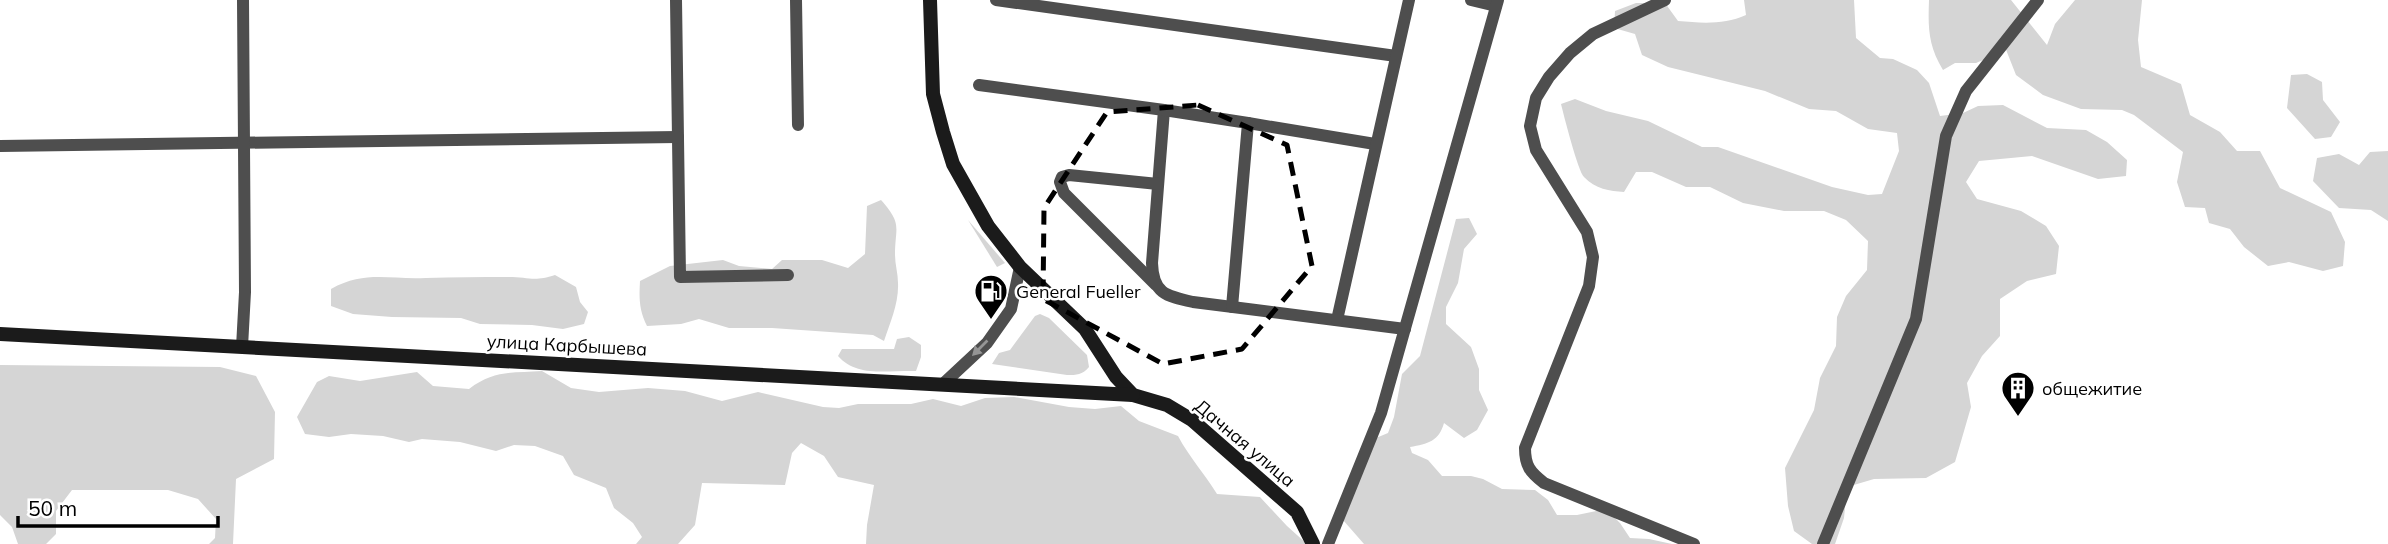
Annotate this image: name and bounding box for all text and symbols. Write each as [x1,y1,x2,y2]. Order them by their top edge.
fuel station icon: General Fueller [972,272,1010,321]
place label: General Fueller [1016,280,1141,303]
street label: улица Карбышева [486,329,648,361]
one-way arrow [972,340,989,357]
building icon: общежитие [1999,369,2037,418]
place label: общежитие [2042,377,2142,400]
street label: Дачная улица [1190,394,1300,492]
scale bar [18,484,217,528]
text: 50 m [28,495,77,521]

